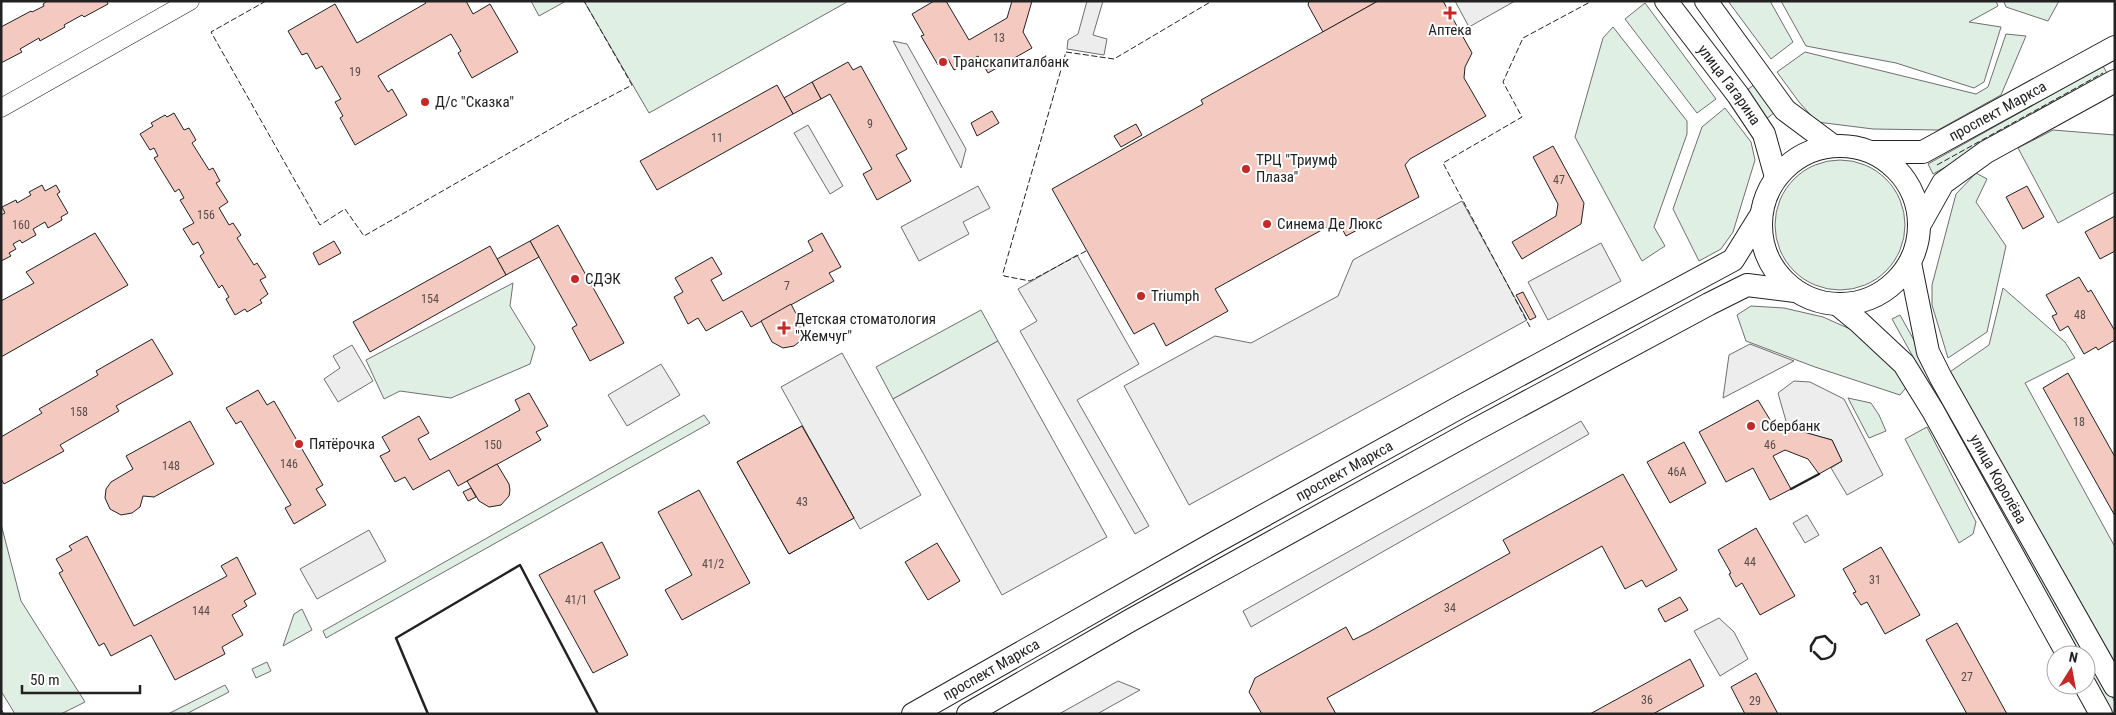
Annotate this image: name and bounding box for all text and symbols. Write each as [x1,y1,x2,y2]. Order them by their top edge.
marker: Аптека [1444,7,1456,19]
place label: Аптека [1428,21,1472,39]
house number: 13 [993,31,1005,45]
street label: улица Гагарина [1694,41,1765,129]
place label: Транскапиталбанк [953,53,1069,71]
marker: Транскапиталбанк [937,56,949,68]
house number: 19 [349,65,361,79]
street label: проспект Маркса [1946,77,2049,145]
place label: Д/с "Сказка" [435,93,514,111]
marker: Д/с "Сказка" [419,96,431,108]
house number: 9 [867,117,873,131]
house number: 11 [711,131,723,145]
place label: ТРЦ "Триумф Плаза" [1256,151,1337,186]
marker: ТРЦ "Триумф Плаза" [1240,163,1252,175]
house number: 47 [1553,173,1565,187]
house number: 156 [197,208,215,222]
place label: Синема Де Люкс [1277,215,1382,233]
house number: 160 [12,218,30,232]
marker: Синема Де Люкс [1261,218,1273,230]
place label: СДЭК [585,270,621,288]
marker: СДЭК [569,273,581,285]
house number: 7 [784,279,790,293]
place label: Triumph [1151,287,1199,305]
marker: Triumph [1135,290,1147,302]
house number: 154 [421,292,439,306]
house number: 48 [2074,308,2086,322]
place label: Детская стоматология "Жемчуг" [795,310,936,345]
marker: Детская стоматология "Жемчуг" [777,321,791,335]
house number: 158 [70,405,88,419]
house number: 18 [2073,415,2085,429]
place label: Сбербанк [1761,417,1821,435]
marker: Сбербанк [1745,420,1757,432]
street label: улица Королёва [1966,431,2030,527]
place label: Пятёрочка [309,435,375,453]
street label: проспект Маркса [1292,437,1396,505]
marker: Пятёрочка [293,438,305,450]
house number: 150 [484,438,502,452]
house number: 46 [1764,438,1776,452]
house number: 146 [280,457,298,471]
house number: 148 [162,459,180,473]
house number: 46А [1668,465,1686,479]
house number: 43 [796,495,808,509]
house number: 44 [1744,555,1756,569]
house number: 41/2 [702,557,724,571]
house number: 31 [1869,573,1881,587]
house number: 41/1 [565,593,587,607]
house number: 34 [1444,601,1456,615]
house number: 144 [192,604,210,618]
street label: проспект Маркса [940,635,1043,704]
north arrow [2046,645,2096,695]
text: N [2068,649,2079,666]
scale bar [22,662,140,694]
house number: 27 [1961,670,1973,684]
text: 50 m [30,671,60,689]
house number: 36 [1641,693,1653,707]
house number: 29 [1749,694,1761,708]

